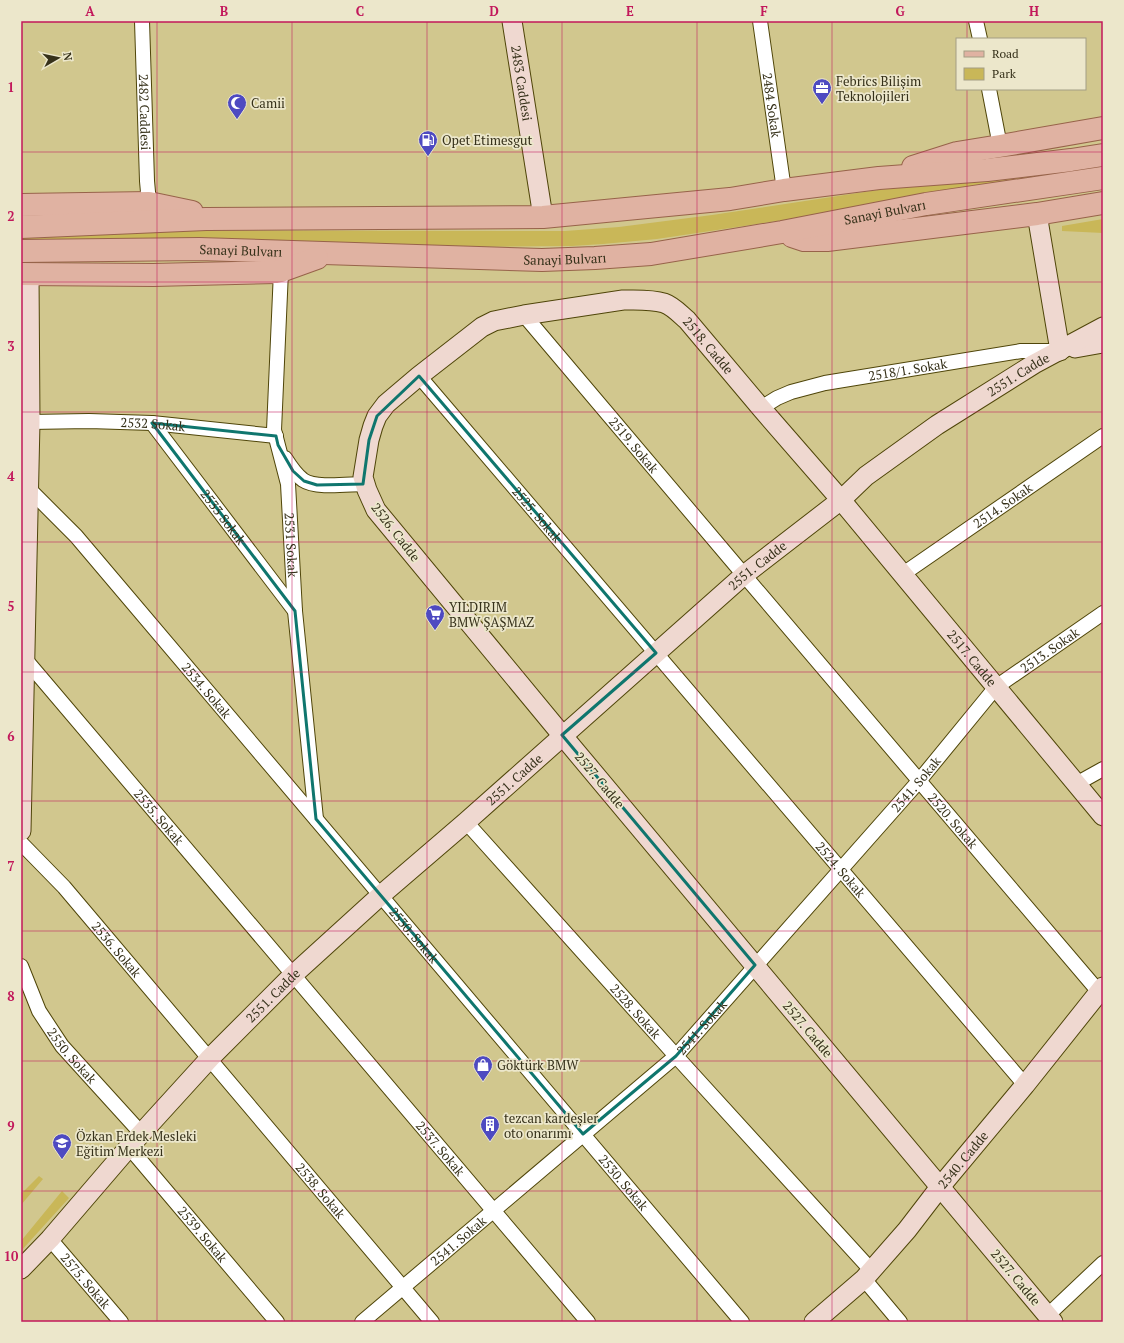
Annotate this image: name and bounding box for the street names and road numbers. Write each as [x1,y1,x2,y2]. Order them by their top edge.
street label: 2483 Caddesi [507,44,537,122]
street label: 2484 Sokak [758,72,785,139]
street label: 2482 Caddesi [135,73,155,151]
street label: Sanayi Bulvarı [842,195,927,229]
street label: Sanayi Bulvarı [199,240,283,261]
street label: Sanayi Bulvarı [523,248,607,269]
street label: 2518. Cadde [679,313,738,378]
street label: 2551. Cadde [984,348,1052,400]
street label: 2518/1. Sokak [867,354,949,385]
street label: 2532 Sokak [120,413,187,435]
street label: 2519. Sokak [605,413,663,477]
street label: 2514. Sokak [969,478,1036,532]
street label: 2525. Sokak [508,483,566,546]
street label: 2533 Sokak [197,486,250,549]
street label: 2526. Cadde [367,499,425,565]
street label: 2531 Sokak [281,512,302,578]
street label: 2551. Cadde [724,536,790,594]
street label: 2513. Sokak [1016,623,1083,677]
street label: 2517. Cadde [943,626,1001,690]
street label: 2534. Sokak [178,658,236,722]
street label: 2527. Cadde [571,748,629,812]
street label: 2551. Cadde [482,749,546,809]
street label: 2541. Sokak [887,752,945,816]
street label: 2535. Sokak [130,785,188,849]
street label: 2520. Sokak [924,789,982,853]
street label: 2524. Sokak [812,838,870,901]
street label: 2530. Sokak [385,903,443,967]
street label: 2536. Sokak [88,917,146,981]
street label: 2551. Cadde [242,964,304,1026]
street label: 2528. Sokak [606,980,665,1043]
street label: 2541. Sokak [672,995,731,1059]
street label: 2527. Cadde [779,997,837,1061]
street label: 2550. Sokak [43,1024,101,1088]
street label: 2537. Sokak [412,1117,469,1180]
street label: 2540. Cadde [934,1127,992,1192]
street label: 2530. Sokak [595,1150,653,1214]
street label: 2538. Sokak [292,1159,350,1223]
street label: 2539. Sokak [174,1202,232,1266]
street label: 2541. Sokak [426,1211,490,1269]
street label: 2527. Cadde [987,1245,1045,1309]
street label: 2575. Sokak [57,1249,115,1313]

